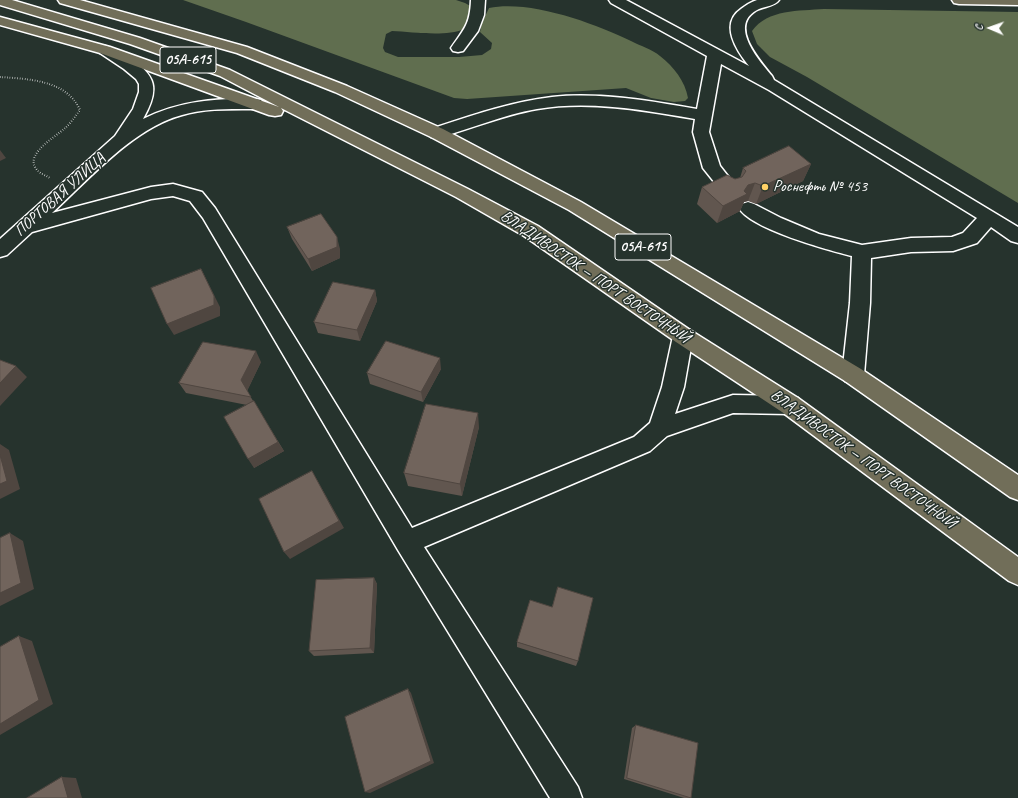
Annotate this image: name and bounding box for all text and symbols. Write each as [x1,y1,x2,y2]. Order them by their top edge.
north arrow [970,8,1010,48]
text: С [971,25,985,31]
road number: 05А-615 [160,47,216,73]
street label: ПОРТОВАЯ УЛИЦА [11,149,109,241]
place label: Роснефть № 453 [773,177,867,197]
marker: Роснефть № 453 [760,182,770,192]
street label: ВЛАДИВОСТОК — ПОРТ ВОСТОЧНЫЙ [497,206,693,348]
road number: 05А-615 [615,234,671,260]
street label: ВЛАДИВОСТОК — ПОРТ ВОСТОЧНЫЙ [767,385,959,533]

